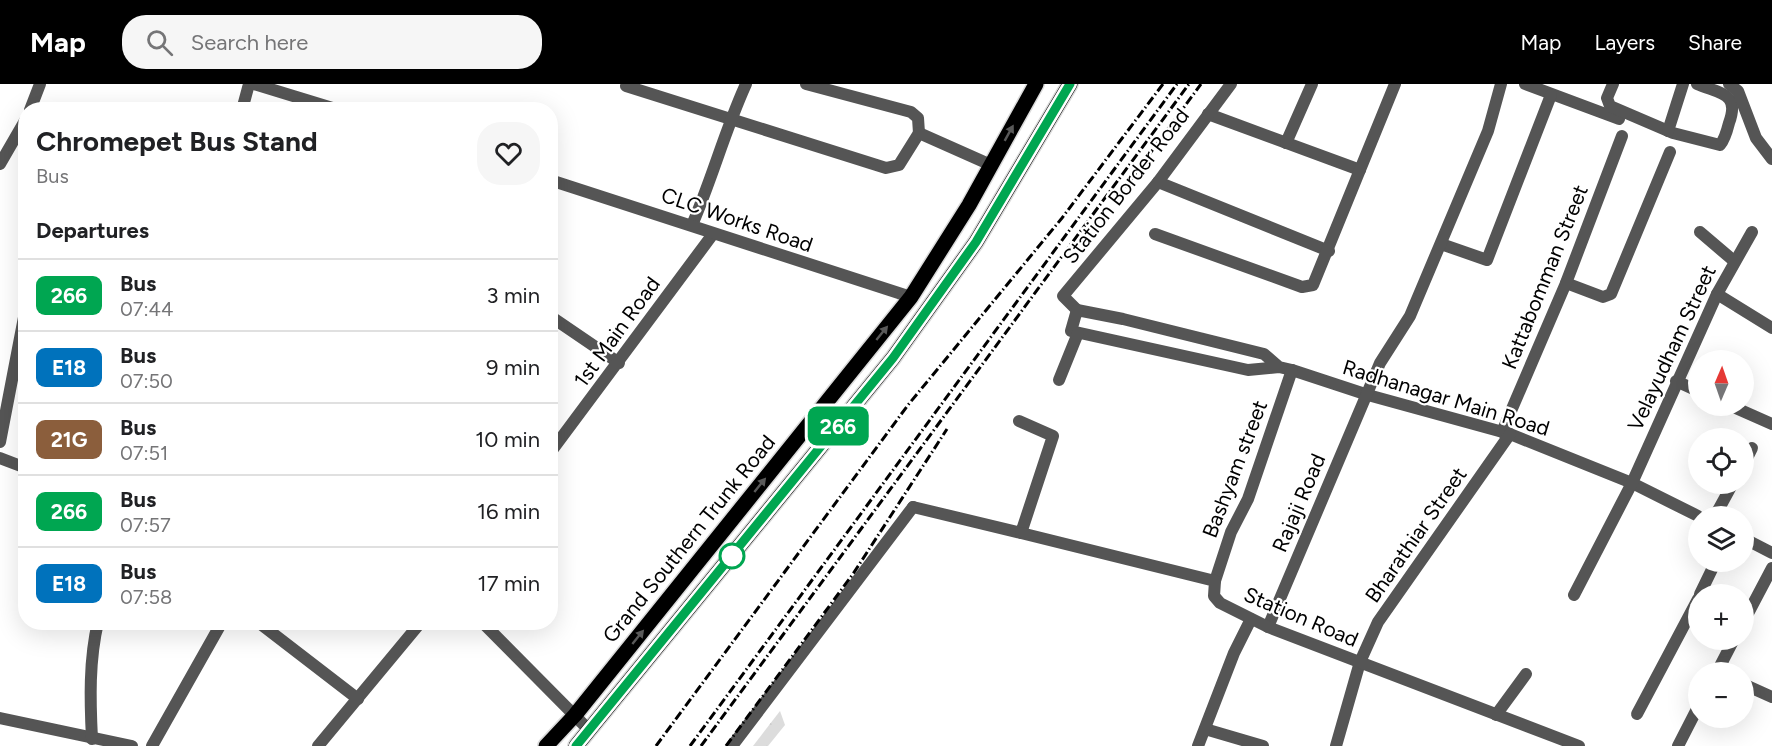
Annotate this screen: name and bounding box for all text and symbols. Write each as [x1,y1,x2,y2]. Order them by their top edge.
search box [122,15,542,69]
text: Map [30,25,86,59]
icon: search [143,26,176,59]
text: Search here [191,29,308,56]
text: Map [1521,30,1561,55]
text: Layers [1594,30,1655,55]
text: Share [1688,30,1742,55]
street label: Station Border Road [1057,103,1194,268]
button: heart [477,122,540,185]
text: Chromepet Bus Stand [36,124,318,158]
one-way arrow [1004,124,1014,141]
text: Bus [36,164,69,188]
street label: Kattabomman Street [1496,181,1593,373]
street label: CLC Works Road [658,182,816,257]
text: Departures [36,217,149,244]
street label: Velayudham Street [1622,261,1721,435]
text: Bus [120,270,156,297]
street label: 1st Main Road [568,272,665,392]
text: 3 min [486,282,540,309]
text: 266 [51,283,87,308]
text: 07:44 [120,297,173,321]
one-way arrow [876,325,888,340]
text: Bus [120,342,156,369]
north arrow [1688,350,1754,416]
map controls [1688,350,1754,728]
text: 9 min [486,354,540,381]
street label: Radhanagar Main Road [1340,354,1553,441]
text: E18 [52,355,86,380]
text: 07:50 [120,369,173,393]
street label: Bashyam street [1197,397,1272,541]
line badge: 266 [804,406,872,446]
text: Bus [120,414,156,441]
text: 266 [820,414,856,439]
text: 10 min [475,426,540,453]
text: 21G [51,427,87,452]
button: locate [1688,428,1754,494]
street label: Grand Southern Trunk Road [597,430,780,647]
text: 07:51 [120,441,168,465]
street label: Rajaji Road [1267,450,1330,556]
street label: Bharathiar Street [1360,462,1472,607]
one-way arrow [754,477,766,492]
text: Bus [120,486,156,513]
text: 16 min [477,498,540,525]
text: 266 [51,499,87,524]
button: layers [1688,506,1754,572]
text: 07:57 [120,513,171,537]
unlabelled marker [719,543,745,569]
text: Bus [120,558,156,585]
text: 17 min [478,570,540,597]
text: E18 [52,571,86,596]
street label: Station Road [1240,581,1362,652]
button: + [1688,584,1754,650]
text: 07:58 [120,585,172,609]
one-way arrow [631,629,643,644]
button: − [1688,662,1754,728]

